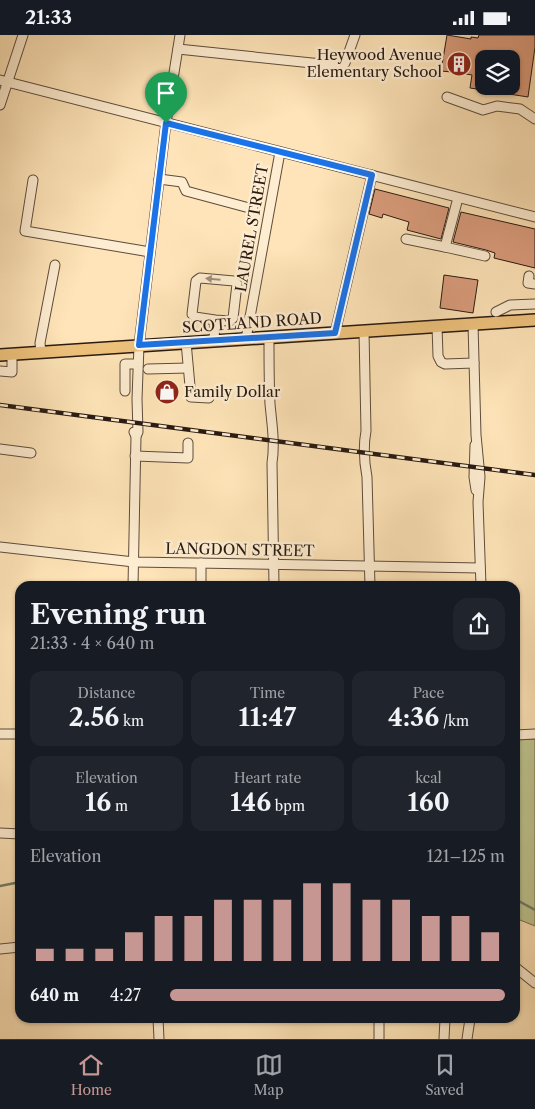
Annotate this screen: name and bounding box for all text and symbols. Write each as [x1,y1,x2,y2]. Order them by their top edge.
text: 21:33 [25,6,72,29]
place label: Heywood Avenue Elementary School [307,45,443,81]
map controls [475,50,520,95]
button: layers [475,50,520,95]
building icon: Heywood Avenue Elementary School [446,51,472,77]
pin [145,72,187,123]
icon: arrive [152,79,180,107]
street label: LAUREL STREET [231,162,272,293]
one-way arrow [204,274,220,282]
street label: SCOTLAND ROAD [182,308,322,337]
shop icon: Family Dollar [154,379,180,405]
place label: Family Dollar [184,382,281,401]
street label: LANGDON STREET [165,539,316,560]
text: Evening run [30,597,206,631]
button: share [453,598,505,650]
text: 21:33 · 4 × 640 m [30,633,155,653]
text: Distance [78,684,135,702]
text: Time [250,684,285,702]
text: Pace [413,684,444,702]
text: 2.56 [69,702,119,733]
text: 11:47 [239,702,296,733]
text: 4:36 [388,702,439,733]
text: km [119,712,144,730]
text: /km [439,712,469,730]
text: Elevation [75,769,138,787]
text: Heart rate [234,769,301,787]
text: kcal [415,769,442,787]
text: 16 [85,787,111,818]
text: 146 [230,787,271,818]
text: 160 [407,787,450,818]
text: m [111,797,128,815]
text: bpm [271,797,305,815]
text: Elevation [30,846,101,866]
text: 121–125 m [427,846,505,866]
text: 640 m [30,985,79,1005]
text: 4:27 [110,985,141,1005]
tab: Home [71,1051,112,1099]
tab: Map [254,1051,284,1099]
tab: Saved [425,1051,464,1099]

